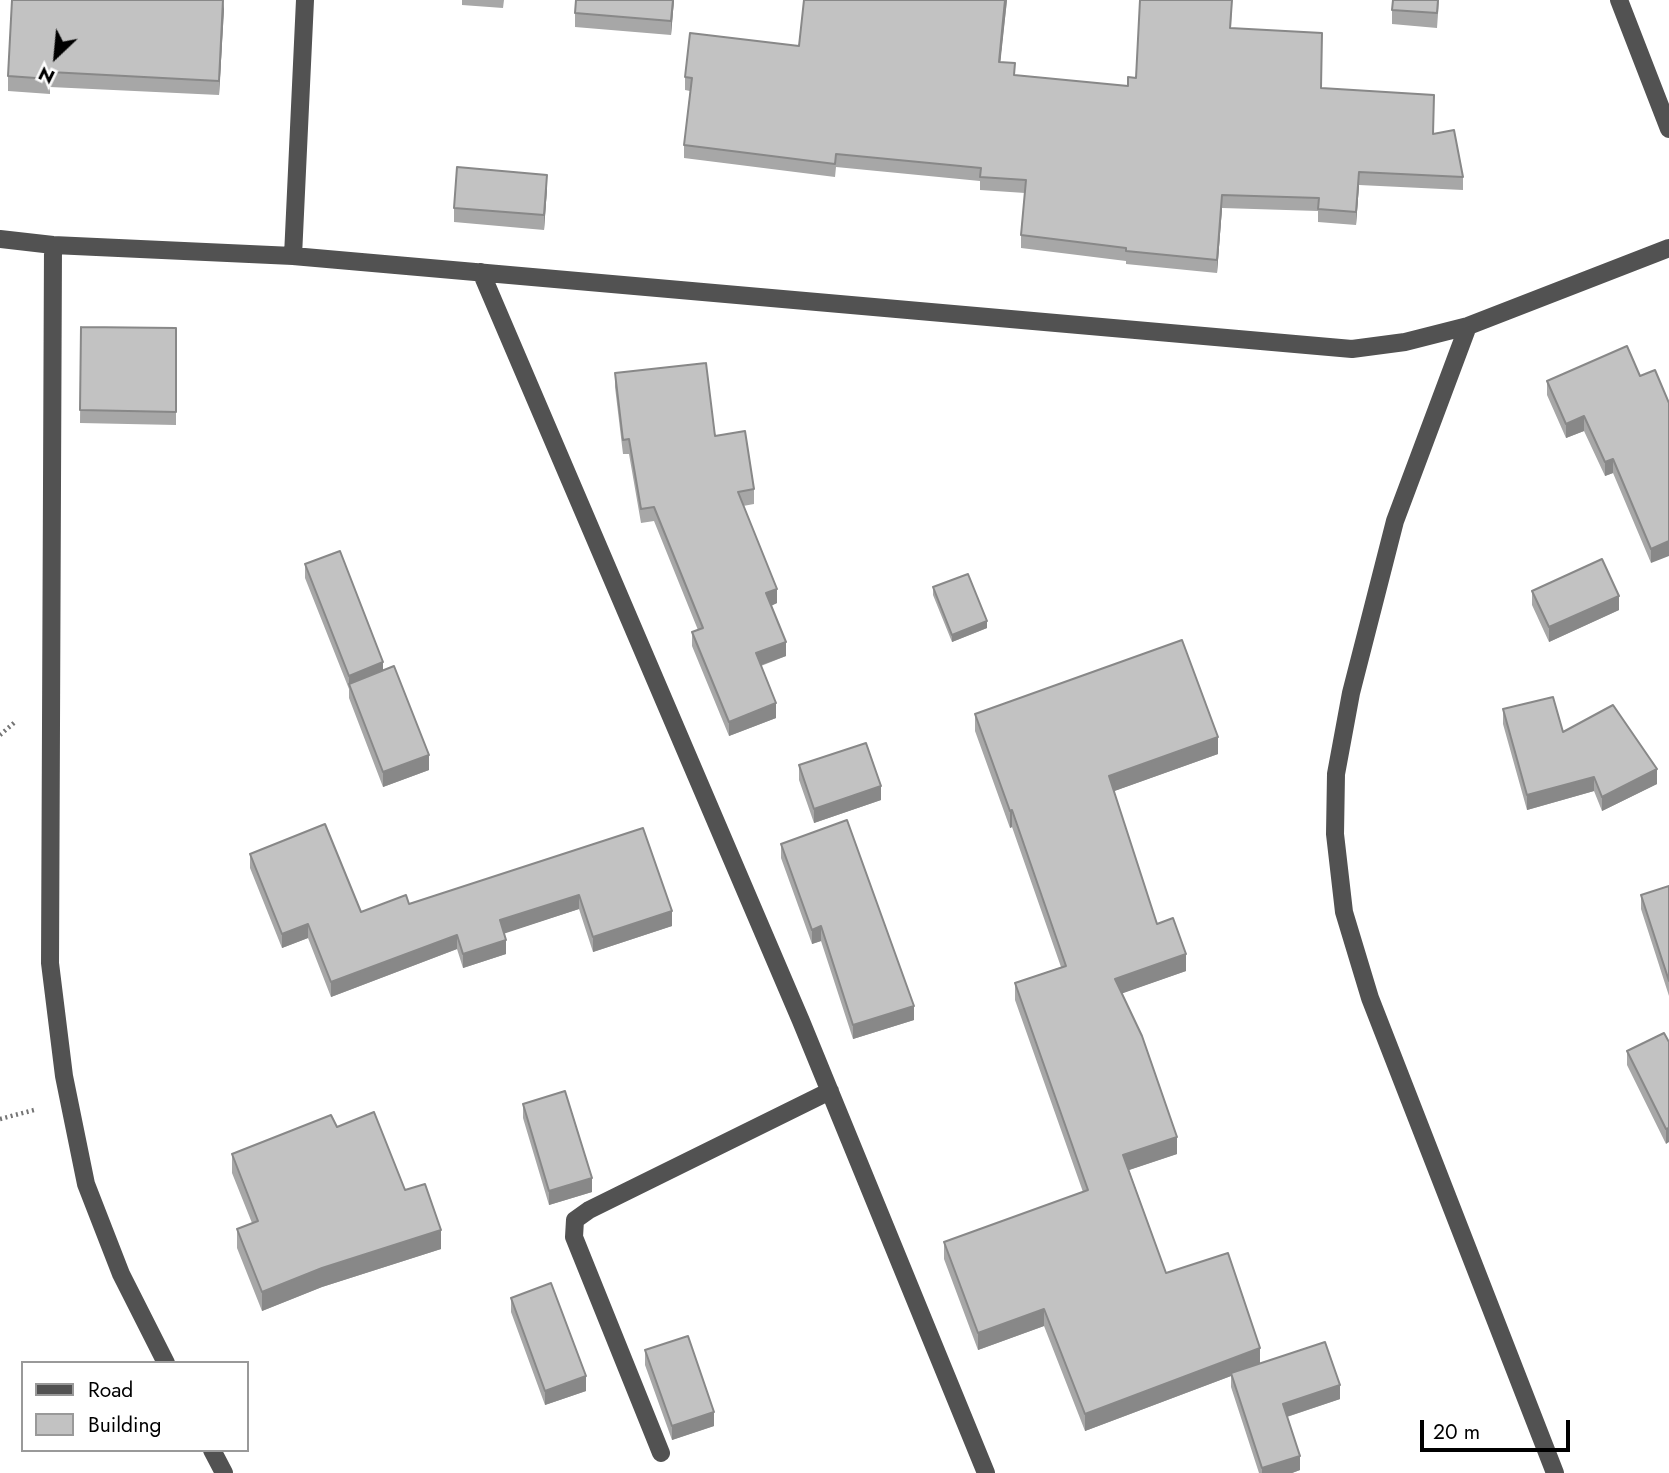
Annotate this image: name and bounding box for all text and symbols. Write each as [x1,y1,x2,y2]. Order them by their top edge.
north arrow [21,21,91,91]
text: N [34,60,59,91]
legend [21,1361,248,1452]
text: Road [88,1375,133,1405]
scale bar [1424,1406,1574,1450]
text: Building [88,1410,161,1440]
text: 20 m [1433,1417,1480,1447]

